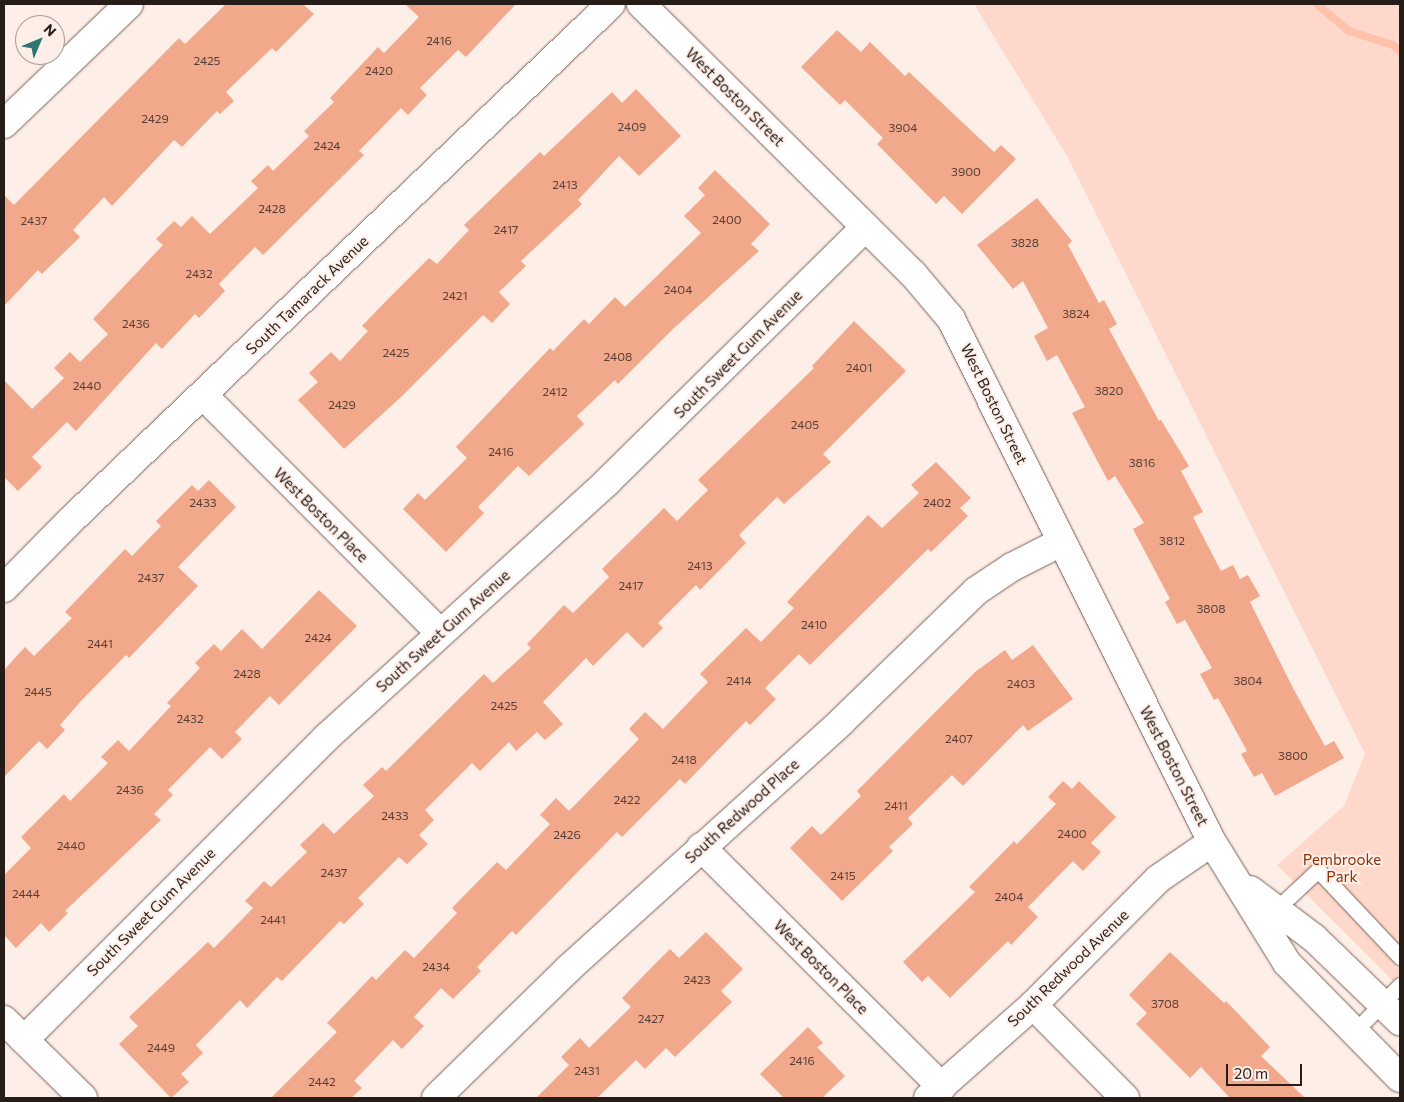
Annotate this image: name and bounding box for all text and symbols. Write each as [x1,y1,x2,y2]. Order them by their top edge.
north arrow [15,15,65,65]
text: N [41,20,60,39]
house number: 2416 [426,34,452,48]
street label: West Boston Street [682,44,788,150]
house number: 2425 [193,54,221,68]
house number: 2420 [365,64,393,78]
house number: 2429 [141,112,169,126]
house number: 2409 [618,120,646,134]
house number: 3904 [888,121,918,135]
house number: 2424 [313,139,341,153]
house number: 3900 [951,165,981,179]
house number: 2413 [552,178,578,192]
house number: 2428 [258,202,286,216]
house number: 2400 [712,213,742,227]
house number: 2437 [21,214,47,228]
house number: 2417 [494,223,518,237]
street label: South Tamarack Avenue [242,232,372,358]
house number: 3828 [1011,236,1039,250]
house number: 2432 [185,267,213,281]
house number: 2404 [664,283,692,297]
street label: South Sweet Gum Avenue [670,286,806,422]
house number: 2421 [442,289,468,303]
house number: 3824 [1062,307,1090,321]
house number: 2436 [122,317,150,331]
street label: West Boston Street [957,341,1031,467]
house number: 2425 [382,346,410,360]
house number: 2408 [604,350,632,364]
house number: 2401 [846,361,872,375]
house number: 2440 [73,379,101,393]
house number: 3820 [1095,384,1123,398]
house number: 2412 [542,385,568,399]
house number: 2429 [328,398,356,412]
house number: 2405 [791,418,819,432]
house number: 2416 [488,445,514,459]
house number: 3816 [1129,456,1155,470]
street label: West Boston Place [270,464,372,566]
house number: 2433 [189,496,217,510]
house number: 2402 [923,496,951,510]
house number: 3812 [1159,534,1185,548]
house number: 2413 [687,559,713,573]
street label: South Sweet Gum Avenue [372,566,514,696]
house number: 2437 [138,571,164,585]
house number: 2417 [619,579,643,593]
house number: 3808 [1196,602,1226,616]
house number: 2410 [801,618,827,632]
house number: 2424 [304,631,332,645]
house number: 2441 [87,637,113,651]
house number: 2428 [233,667,261,681]
house number: 2414 [726,674,752,688]
house number: 3804 [1233,674,1263,688]
house number: 2403 [1007,677,1035,691]
house number: 2445 [24,685,52,699]
house number: 2425 [490,699,518,713]
street label: West Boston Street [1136,703,1212,829]
house number: 2432 [176,712,204,726]
house number: 2407 [945,732,973,746]
house number: 3800 [1278,749,1308,763]
house number: 2418 [671,753,697,767]
street label: South Redwood Place [681,755,803,867]
house number: 2436 [116,783,144,797]
house number: 2422 [614,793,640,807]
house number: 2411 [884,799,908,813]
house number: 2433 [381,809,409,823]
house number: 2400 [1057,827,1087,841]
house number: 2426 [553,828,581,842]
house number: 2440 [57,839,85,853]
street label: South Sweet Gum Avenue [83,844,219,980]
park label: Pembrooke Park [1303,850,1381,885]
house number: 2437 [321,866,347,880]
house number: 2415 [830,869,856,883]
house number: 2444 [12,887,40,901]
house number: 2404 [995,890,1023,904]
street label: South Redwood Avenue [1004,906,1132,1030]
house number: 2441 [260,913,286,927]
street label: West Boston Place [770,916,872,1018]
house number: 2434 [422,960,450,974]
house number: 2423 [684,973,710,987]
house number: 3708 [1151,997,1179,1011]
house number: 2427 [638,1012,664,1026]
house number: 2449 [147,1041,175,1055]
house number: 2416 [789,1054,815,1068]
scale bar [1229,1054,1305,1086]
house number: 2431 [574,1064,600,1078]
text: 20 m [1234,1064,1268,1082]
house number: 2442 [308,1075,336,1089]

